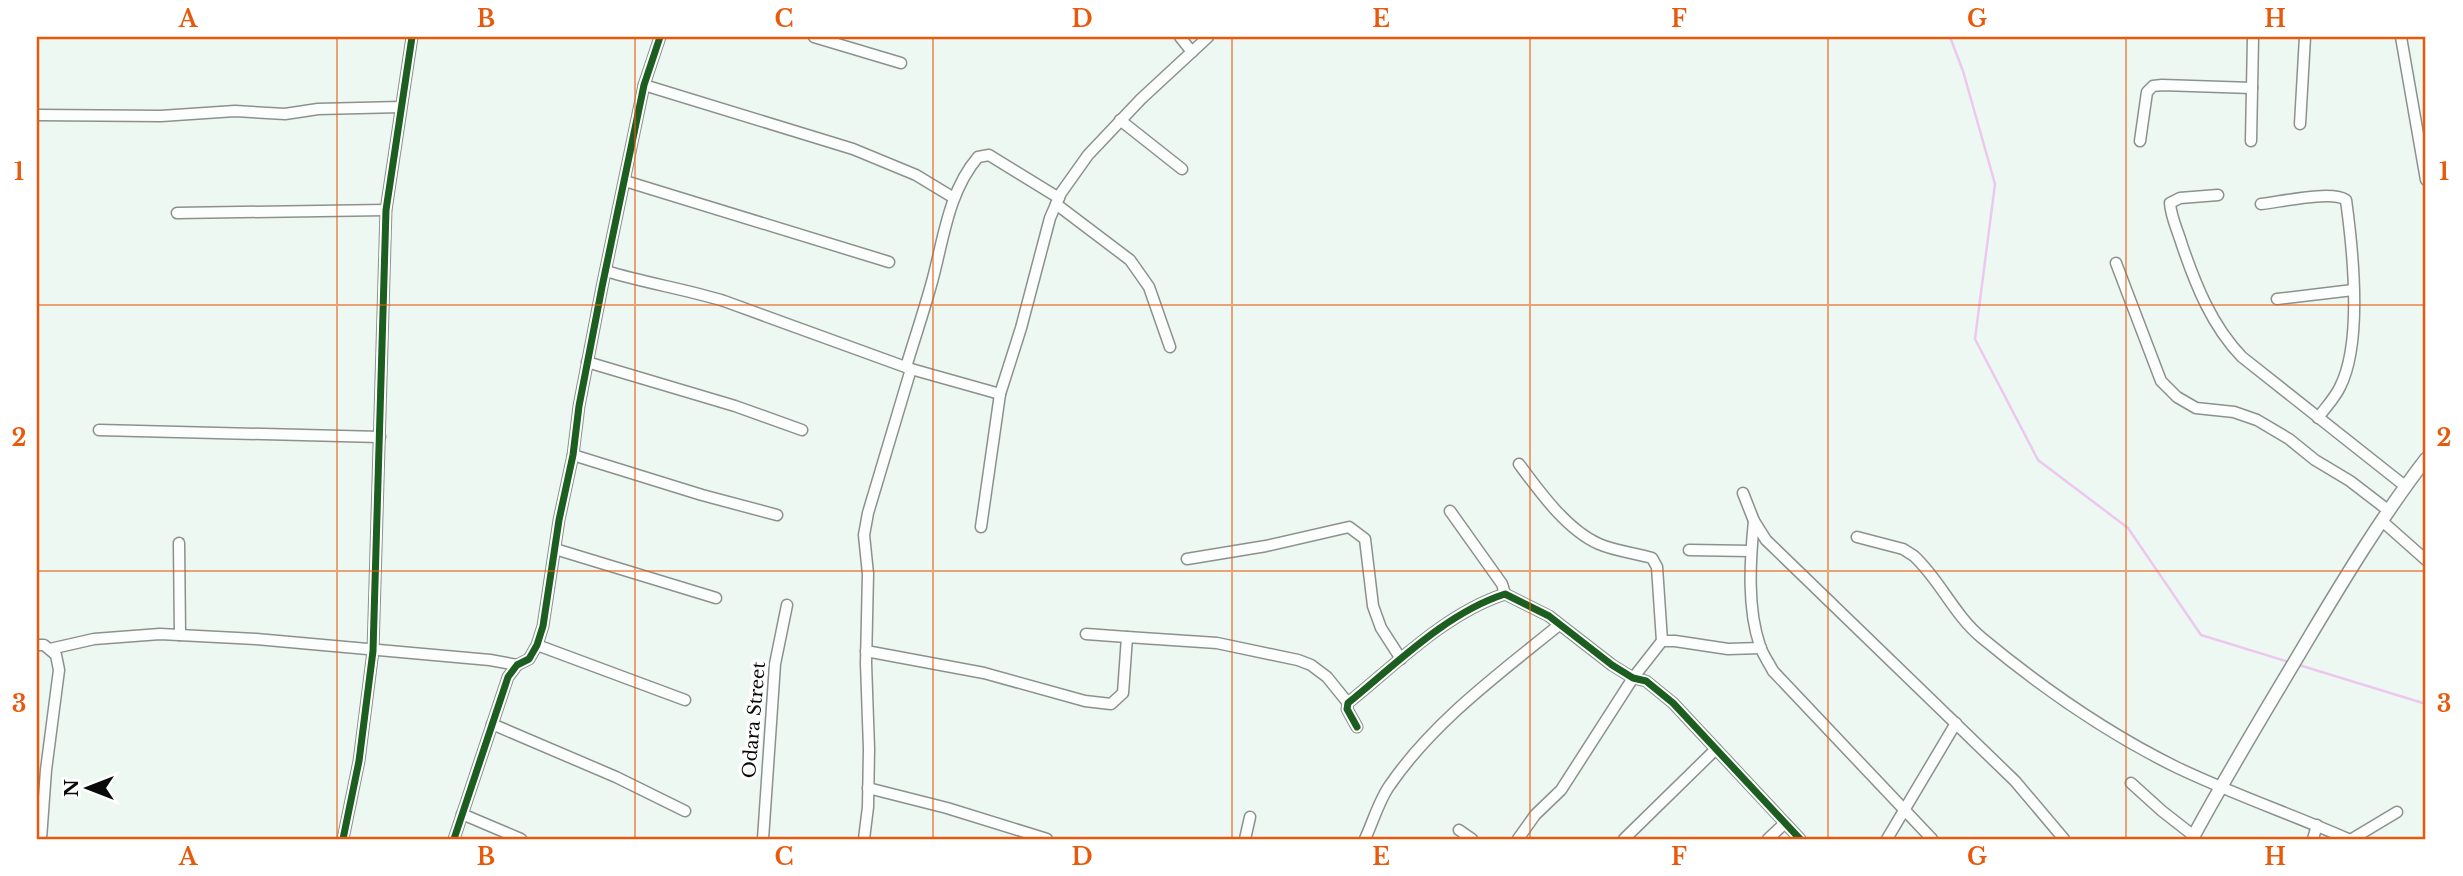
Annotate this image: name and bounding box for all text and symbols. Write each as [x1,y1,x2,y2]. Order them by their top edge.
text: A [178,5,199,33]
text: B [477,5,495,33]
text: C [775,5,793,33]
text: D [1071,5,1093,33]
text: E [1372,5,1390,33]
text: F [1671,5,1687,33]
text: G [1967,5,1987,33]
text: H [2264,5,2286,33]
text: 1 [14,158,24,186]
text: 1 [2439,158,2449,186]
text: 2 [12,424,26,452]
text: 2 [2437,424,2451,452]
street label: Odara Street [738,661,770,779]
text: 3 [12,690,26,718]
text: 3 [2437,690,2451,718]
north arrow [52,754,122,824]
text: N [60,779,83,797]
text: A [178,843,199,871]
text: B [477,843,495,871]
text: C [775,843,793,871]
text: D [1071,843,1093,871]
text: E [1372,843,1390,871]
text: F [1671,843,1687,871]
text: G [1967,843,1987,871]
text: H [2264,843,2286,871]

